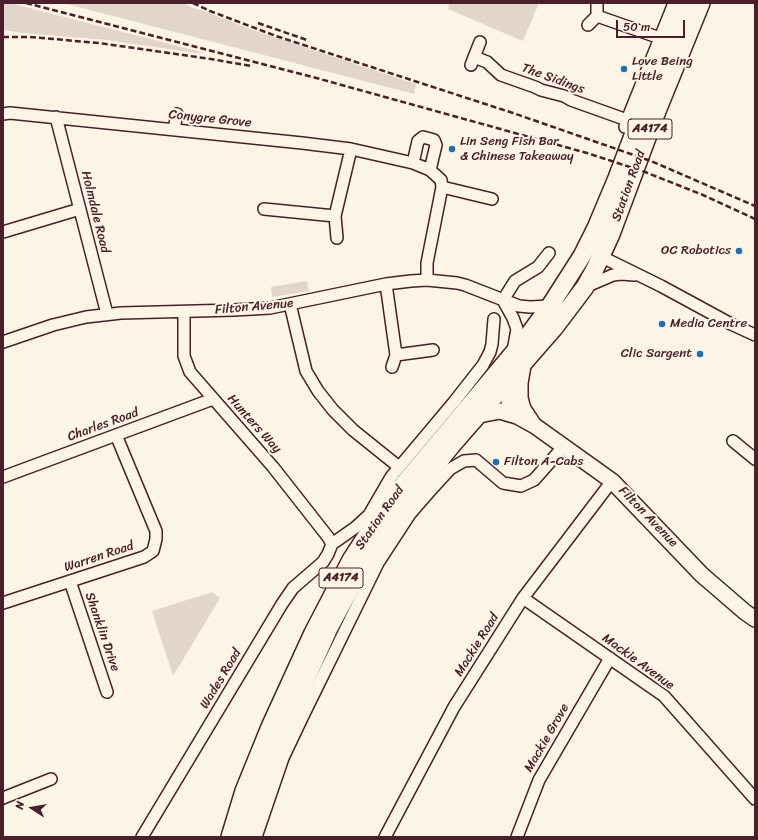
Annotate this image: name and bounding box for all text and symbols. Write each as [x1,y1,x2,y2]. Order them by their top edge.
scale bar [618,12,687,38]
text: 50 m [623,16,650,38]
place label: Love Being Little [632,54,693,85]
street label: The Sidings [519,60,587,98]
marker: Love Being Little [619,64,629,74]
street label: Conygre Grove [168,107,252,131]
road number: A4174 [628,119,672,139]
place label: Lin Seng Fish Bar & Chinese Takeaway [460,134,574,165]
marker: Lin Seng Fish Bar & Chinese Takeaway [447,144,457,154]
street label: Station Road [609,148,649,224]
street label: Holmdale Road [77,169,113,255]
place label: OC Robotics [661,243,731,259]
marker: OC Robotics [734,246,744,256]
street label: Filton Avenue [214,296,294,318]
place label: Media Centre [670,316,747,332]
marker: Media Centre [657,319,667,329]
place label: Clic Sargent [621,346,692,362]
marker: Clic Sargent [695,349,705,359]
street label: Hunters Way [224,391,284,457]
street label: Charles Road [65,405,141,445]
place label: Filton A-Cabs [504,454,583,470]
marker: Filton A-Cabs [491,457,501,467]
street label: Station Road [352,483,408,553]
street label: Filton Avenue [615,483,681,551]
street label: Warren Road [62,538,136,576]
road number: A4174 [319,568,363,588]
street label: Shanklin Drive [81,590,123,674]
street label: Mackie Road [451,610,503,680]
street label: Mackie Avenue [599,631,677,693]
street label: Wades Road [197,646,245,712]
street label: Mackie Grove [521,701,573,775]
north arrow [12,788,52,828]
text: N [10,800,30,811]

